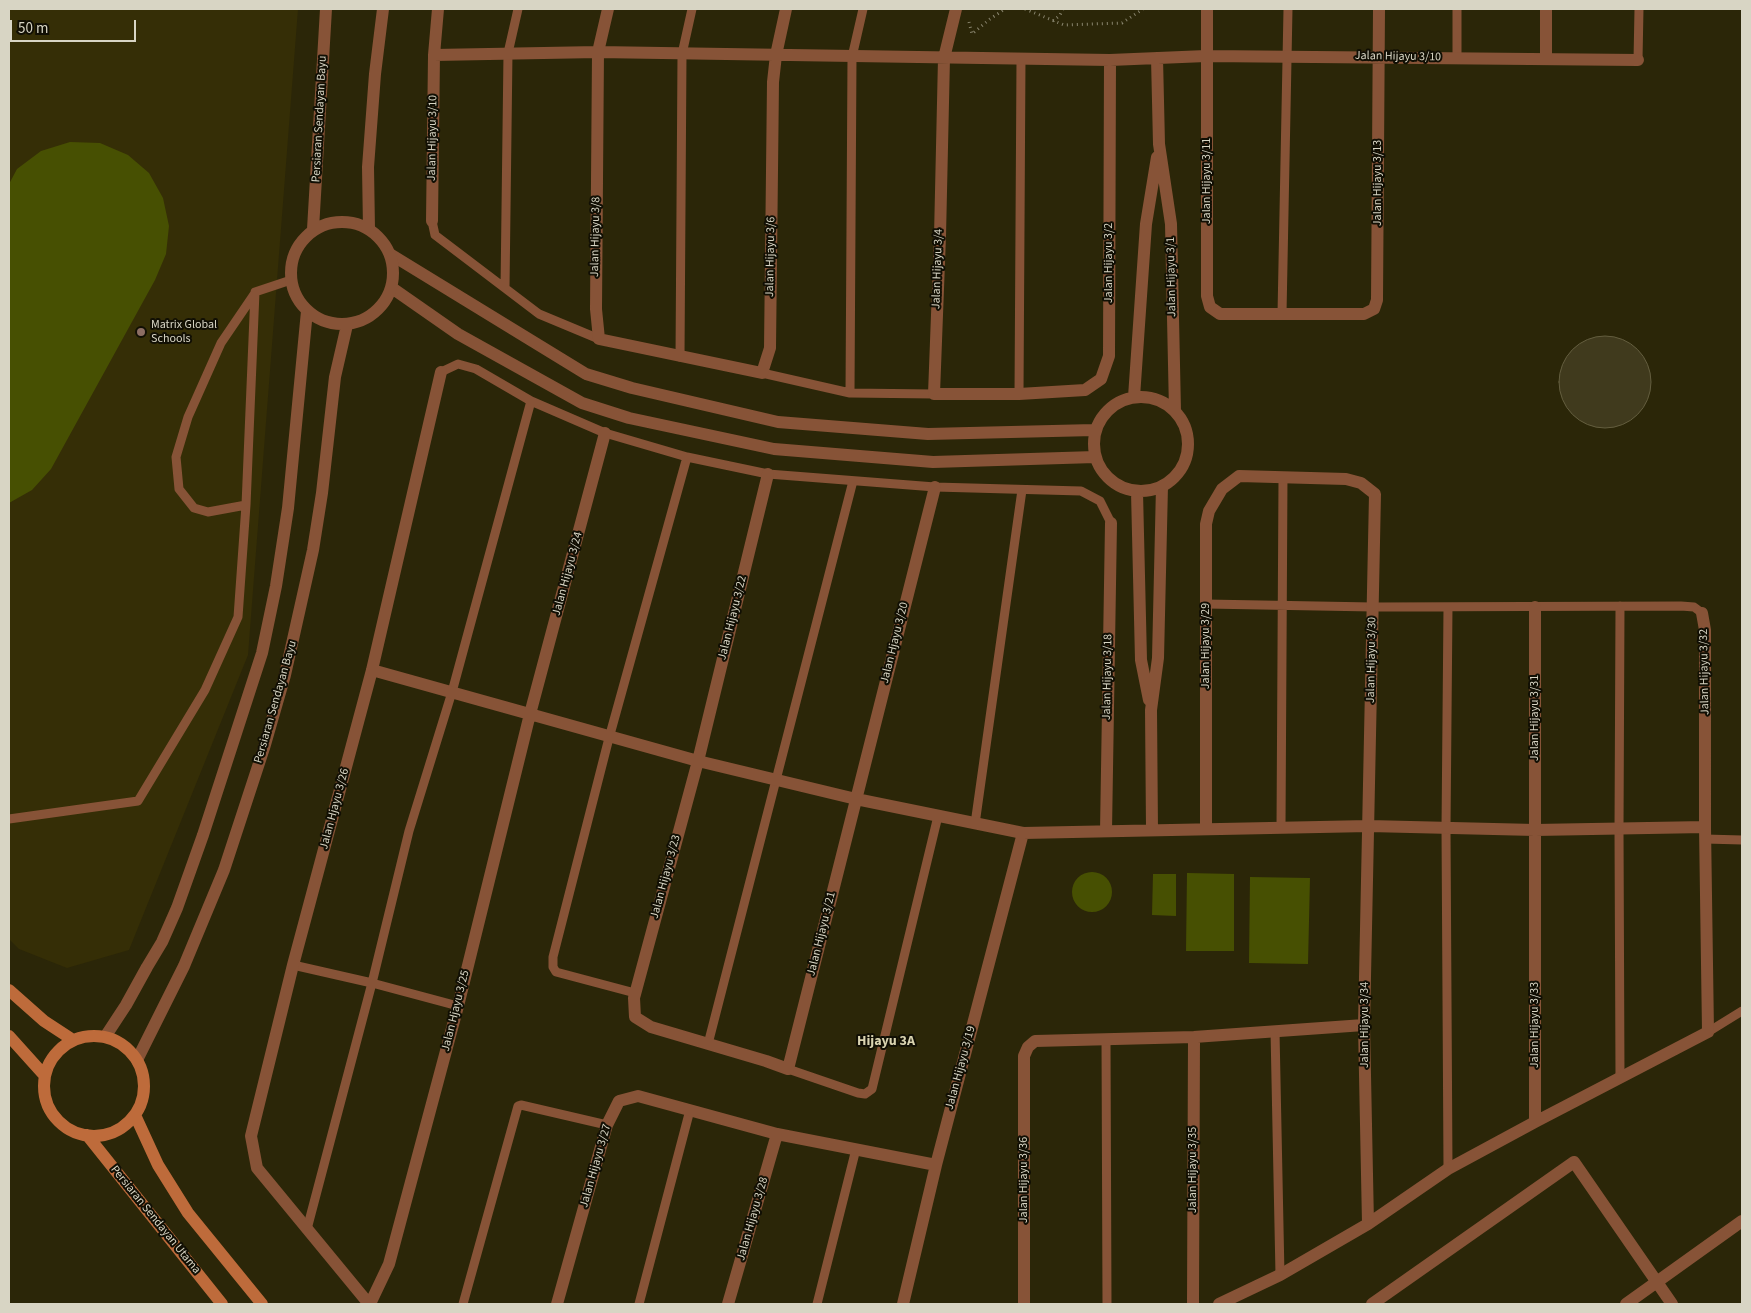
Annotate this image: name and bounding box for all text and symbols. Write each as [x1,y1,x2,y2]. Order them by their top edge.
scale bar [12,10,139,42]
text: 50 m [18,18,48,39]
street label: Jalan Hijayu 3/10 [1355,49,1441,65]
street label: Persiaran Sendayan Bayu [309,55,331,183]
street label: Jalan Hijayu 3/10 [425,95,441,181]
street label: Jalan Hijayu 3/11 [1200,138,1214,224]
street label: Jalan Hijayu 3/13 [1371,140,1385,226]
street label: Jalan Hijayu 3/8 [588,197,604,277]
street label: Jalan Hijayu 3/6 [763,217,779,297]
street label: Jalan Hijayu 3/2 [1102,223,1116,303]
street label: Jalan Hijayu 3/4 [929,229,947,309]
street label: Jalan Hijayu 3/1 [1164,237,1180,317]
place label: Matrix Global Schools [151,318,217,346]
marker: Matrix Global Schools [135,326,147,338]
street label: Jalan Hijayu 3/24 [550,530,586,618]
street label: Jalan Hijayu 3/22 [716,574,750,662]
street label: Jalan Hjayu 3/20 [878,601,912,685]
street label: Jalan Hijayu 3/29 [1199,603,1213,689]
street label: Jalan Hijayu 3/30 [1364,617,1380,703]
street label: Jalan Hijayu 3/32 [1697,629,1713,715]
street label: Jalan Hijayu 3/18 [1100,634,1116,720]
street label: Persiaran Sendayan Bayu [252,639,300,765]
street label: Jalan Hijayu 3/31 [1528,675,1542,761]
street label: Jalan Hjayu 3/26 [317,767,353,851]
street label: Jalan Hijayu 3/23 [648,833,684,921]
street label: Jalan Hijayu 3/21 [805,890,839,978]
street label: Jalan Hjayu 3/25 [439,969,473,1053]
street label: Jalan Hijayu 3/34 [1358,982,1372,1068]
street label: Jalan Hijayu 3/33 [1528,982,1542,1068]
street label: Jalan Hijayu 3/19 [943,1024,979,1112]
district label: Hijayu 3A [857,1034,915,1050]
street label: Jalan Hijayu 3/27 [577,1123,615,1209]
street label: Jalan Hijayu 3/35 [1186,1127,1200,1213]
street label: Jalan Hijayu 3/36 [1017,1137,1031,1223]
street label: Persiaran Sendayan Utama [107,1163,203,1277]
street label: Jalan Hijayu 3/28 [734,1176,772,1262]

